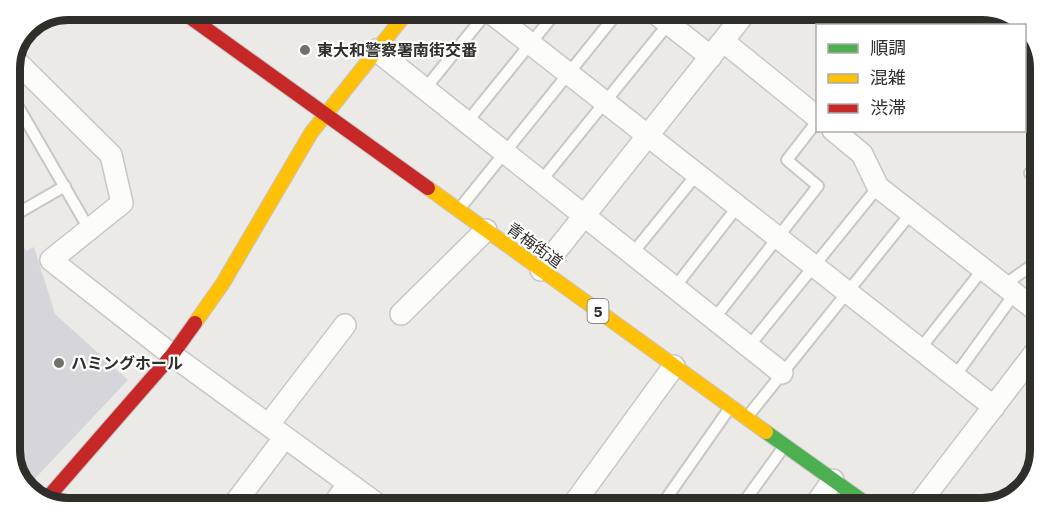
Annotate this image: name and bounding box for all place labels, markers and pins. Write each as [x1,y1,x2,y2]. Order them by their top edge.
place label: 東大和警察署南街交番 [317,40,477,60]
marker: 東大和警察署南街交番 [298,43,312,57]
place label: ハミングホール [71,353,183,373]
marker: ハミングホール [52,356,66,370]

